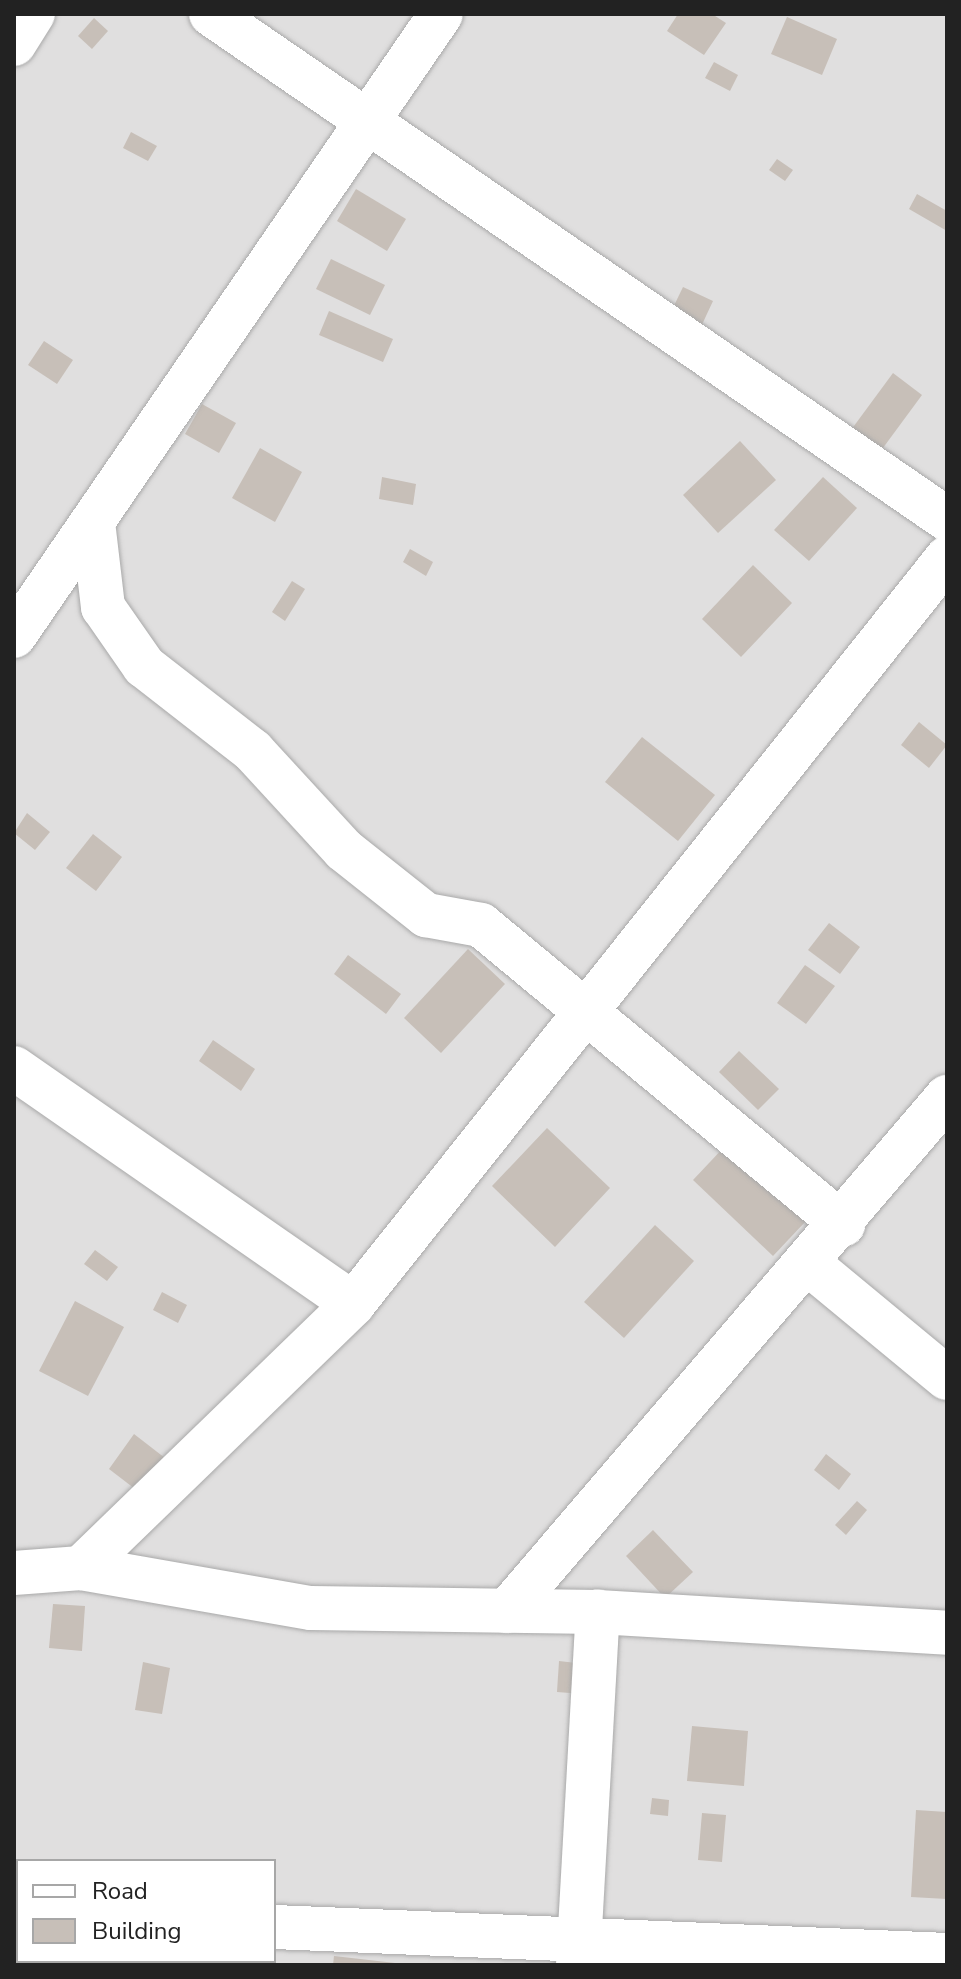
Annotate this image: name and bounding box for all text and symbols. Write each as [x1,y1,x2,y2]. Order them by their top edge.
legend [16,1859,276,1963]
text: Road [92,1875,148,1907]
text: Building [92,1915,182,1947]

